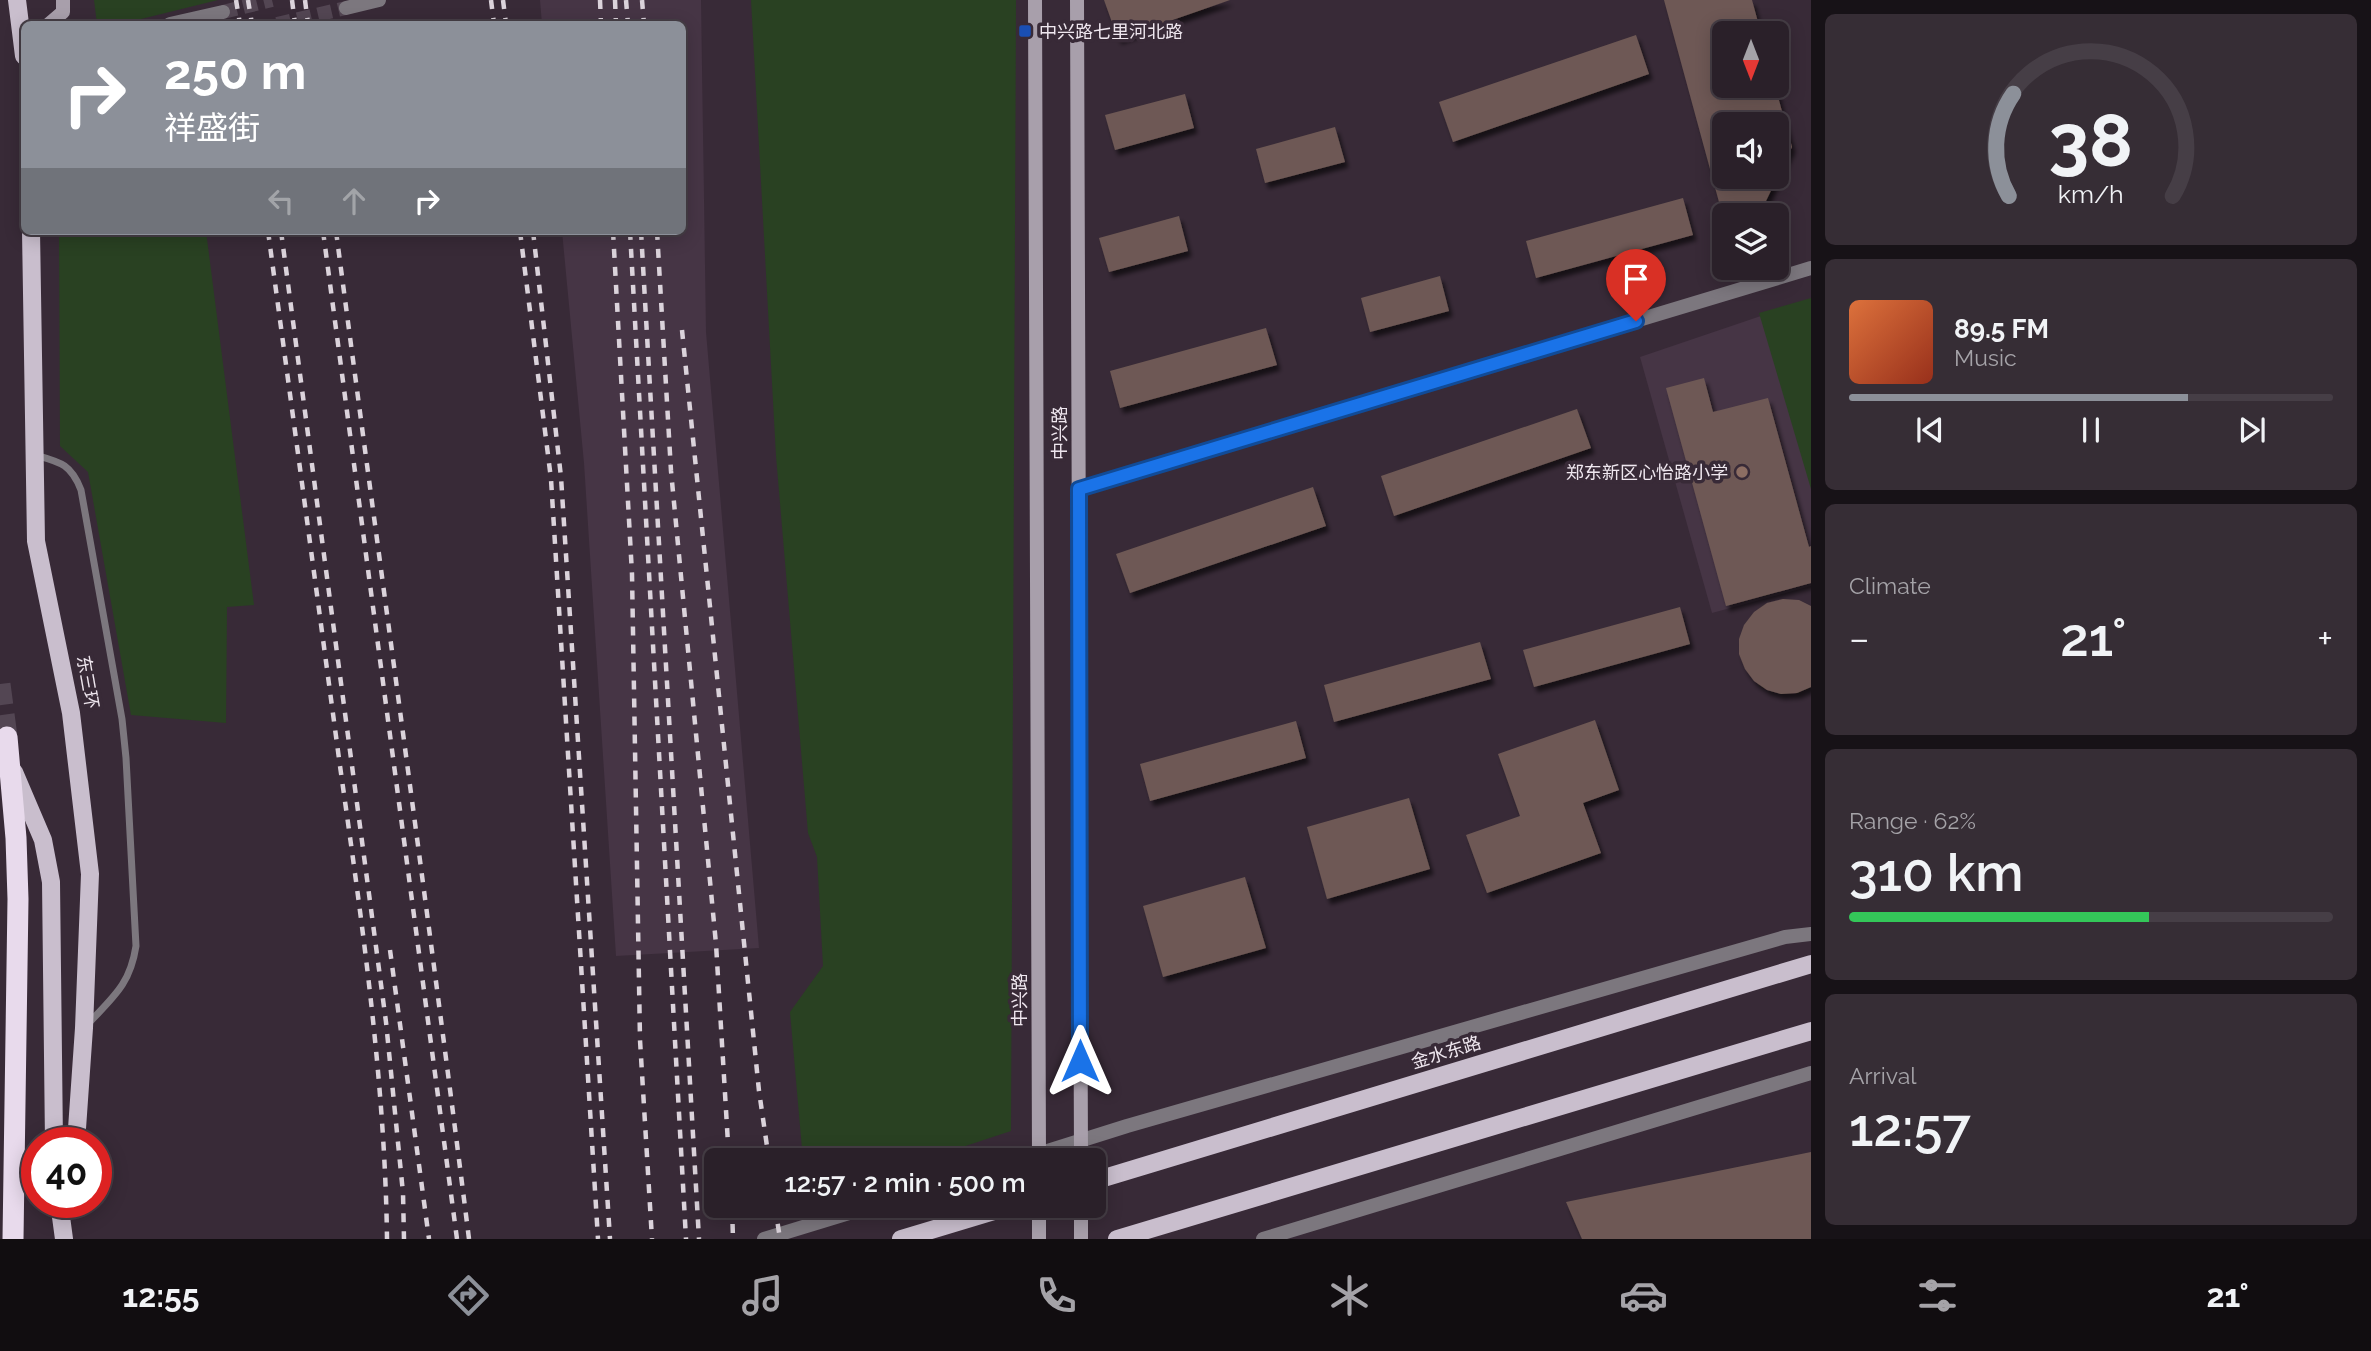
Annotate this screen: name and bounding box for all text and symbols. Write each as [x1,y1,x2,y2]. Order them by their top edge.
place label: 中兴路七里河北路 [1039,21,1183,42]
north arrow [1712,21,1788,98]
map controls [1712,21,1789,280]
marker: 中兴路七里河北路 [1017,23,1033,39]
text: 250 m [164,43,306,100]
icon: right [49,49,140,140]
text: 38 [2049,98,2133,183]
text: 祥盛街 [164,109,260,146]
button: sound [1712,112,1789,189]
text: km/h [2058,178,2124,208]
icon: left [262,182,300,220]
icon: ahead [335,182,373,220]
icon: right [408,182,446,220]
button: layers [1712,203,1789,280]
pin [1606,249,1666,321]
icon: arrive [1617,260,1655,298]
text: 89.5 FM [1954,314,2049,344]
text: Music [1954,344,2017,371]
street label: 中兴路 [1049,406,1070,460]
icon: previous [1911,411,1949,449]
icon: pause [2072,411,2110,449]
icon: next [2233,411,2271,449]
place label: 郑东新区心怡路小学 [1566,462,1728,483]
marker: 郑东新区心怡路小学 [1734,464,1750,480]
text: Climate [1849,572,1931,599]
text: 21° [2060,607,2127,668]
text: − [1849,616,1869,661]
text: + [2317,616,2333,661]
street label: 东三环 [73,654,103,710]
text: Range · 62% [1849,807,1976,834]
text: 310 km [1849,842,2024,903]
street label: 中兴路 [1009,973,1030,1027]
position arrow [1043,1024,1117,1098]
street label: 金水东路 [1409,1031,1483,1073]
text: Arrival [1849,1062,1916,1089]
text: 12:57 [1849,1097,1971,1158]
speed limit sign: 40 [21,1127,112,1218]
text: 12:57 · 2 min · 500 m [784,1168,1026,1198]
icon: directions [444,1271,493,1320]
icon: music [738,1271,787,1320]
icon: phone [1032,1271,1081,1320]
icon: climate [1325,1271,1374,1320]
icon: car [1619,1271,1668,1320]
icon: filters [1913,1271,1962,1320]
text: 12:55 [122,1277,200,1314]
text: 21° [2206,1277,2249,1314]

